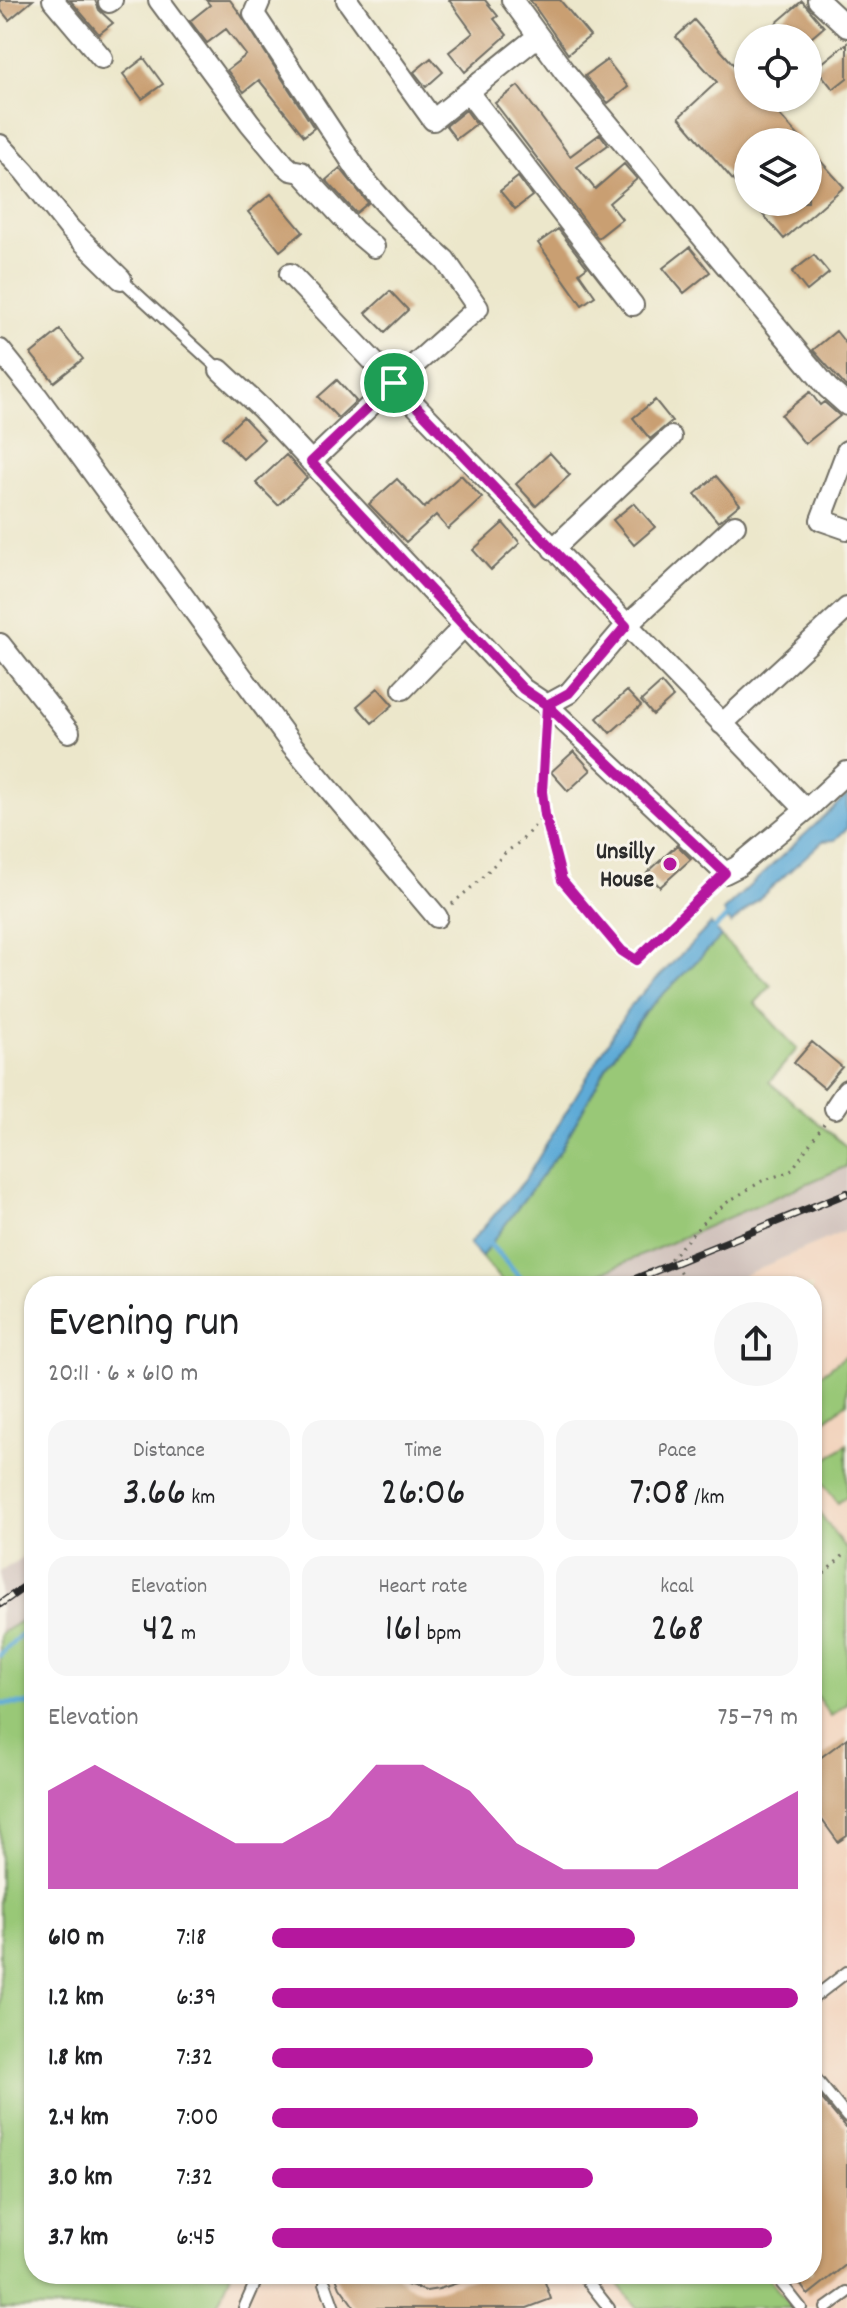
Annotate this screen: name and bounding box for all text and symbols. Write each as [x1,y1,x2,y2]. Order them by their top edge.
map controls [734,24,822,216]
button: locate [734,24,822,112]
button: layers [734,128,822,216]
pin [360,349,428,417]
icon: arrive [372,361,416,405]
place label: Unsilly House [596,836,655,898]
marker: Unsilly House [661,855,679,873]
text: Evening run [48,1294,239,1357]
button: share [714,1302,798,1386]
text: 20:11 · 6 × 610 m [48,1356,198,1393]
text: Distance [133,1436,205,1467]
text: Time [404,1436,442,1467]
text: Pace [658,1436,696,1467]
text: 3.66 [123,1467,186,1524]
text: 26:06 [380,1467,466,1524]
text: 7:08 [629,1467,689,1524]
text: km [186,1483,215,1514]
text: /km [689,1483,725,1514]
text: Elevation [131,1572,207,1603]
text: Heart rate [379,1572,467,1603]
text: kcal [660,1572,694,1603]
text: 42 [142,1603,176,1660]
text: 161 [385,1603,422,1660]
text: 268 [650,1603,704,1660]
text: m [176,1619,196,1650]
text: bpm [422,1619,461,1650]
text: Elevation [48,1700,138,1737]
text: 75–79 m [717,1700,798,1737]
text: 610 m [48,1920,104,1957]
text: 7:18 [176,1920,206,1957]
text: 1.2 km [48,1980,104,2017]
text: 6:39 [176,1980,217,2017]
text: 1.8 km [48,2040,103,2077]
text: 7:32 [176,2040,213,2077]
text: 2.4 km [48,2100,109,2137]
text: 7:00 [176,2100,219,2137]
text: 3.0 km [48,2160,113,2197]
text: 7:32 [176,2160,213,2197]
text: 3.7 km [48,2220,108,2257]
text: 6:45 [176,2220,216,2257]

